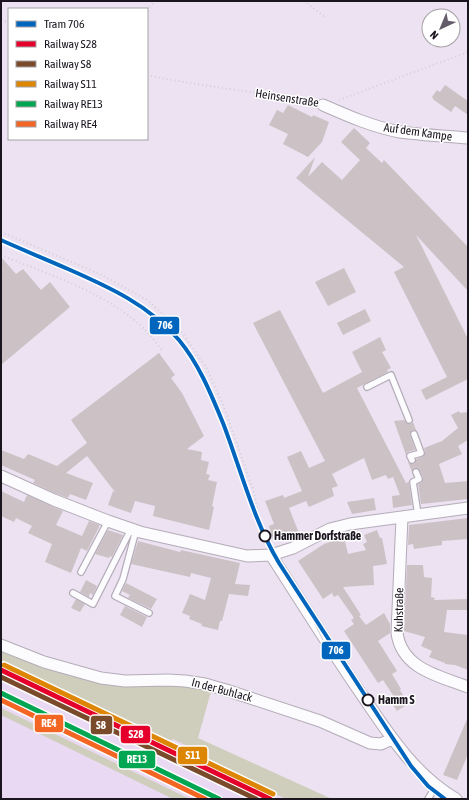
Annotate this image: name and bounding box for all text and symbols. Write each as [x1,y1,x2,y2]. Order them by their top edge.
legend [8,8,148,140]
north arrow [421,8,461,48]
text: Tram 706 [44,17,85,31]
text: N [428,29,441,42]
text: Railway S28 [44,37,97,51]
text: Railway S8 [44,57,92,71]
text: Railway S11 [44,77,97,91]
street label: Heinsenstraße [254,86,320,110]
text: Railway RE13 [44,97,103,111]
text: Railway RE4 [44,117,98,131]
street label: Auf dem Kampe [383,120,453,144]
line badge: 706 [149,316,180,335]
text: 706 [157,319,173,331]
marker: Hammer Dorfstraße [258,529,272,543]
place label: Hammer Dorfstraße [274,529,362,543]
street label: Kuhstraße [392,587,406,633]
line badge: 706 [321,641,351,660]
text: 706 [328,644,344,656]
street label: In der Buhlack [190,675,255,705]
marker: Hamm S [361,693,375,707]
place label: Hamm S [378,693,415,707]
line badge: RE4 [34,714,64,733]
line badge: S8 [90,715,113,735]
text: RE4 [41,717,57,729]
text: S8 [96,719,106,731]
line badge: S28 [120,725,151,744]
text: S28 [129,728,143,740]
line badge: S11 [177,746,208,765]
text: S11 [186,749,200,761]
line badge: RE13 [118,750,156,769]
text: RE13 [127,753,147,765]

